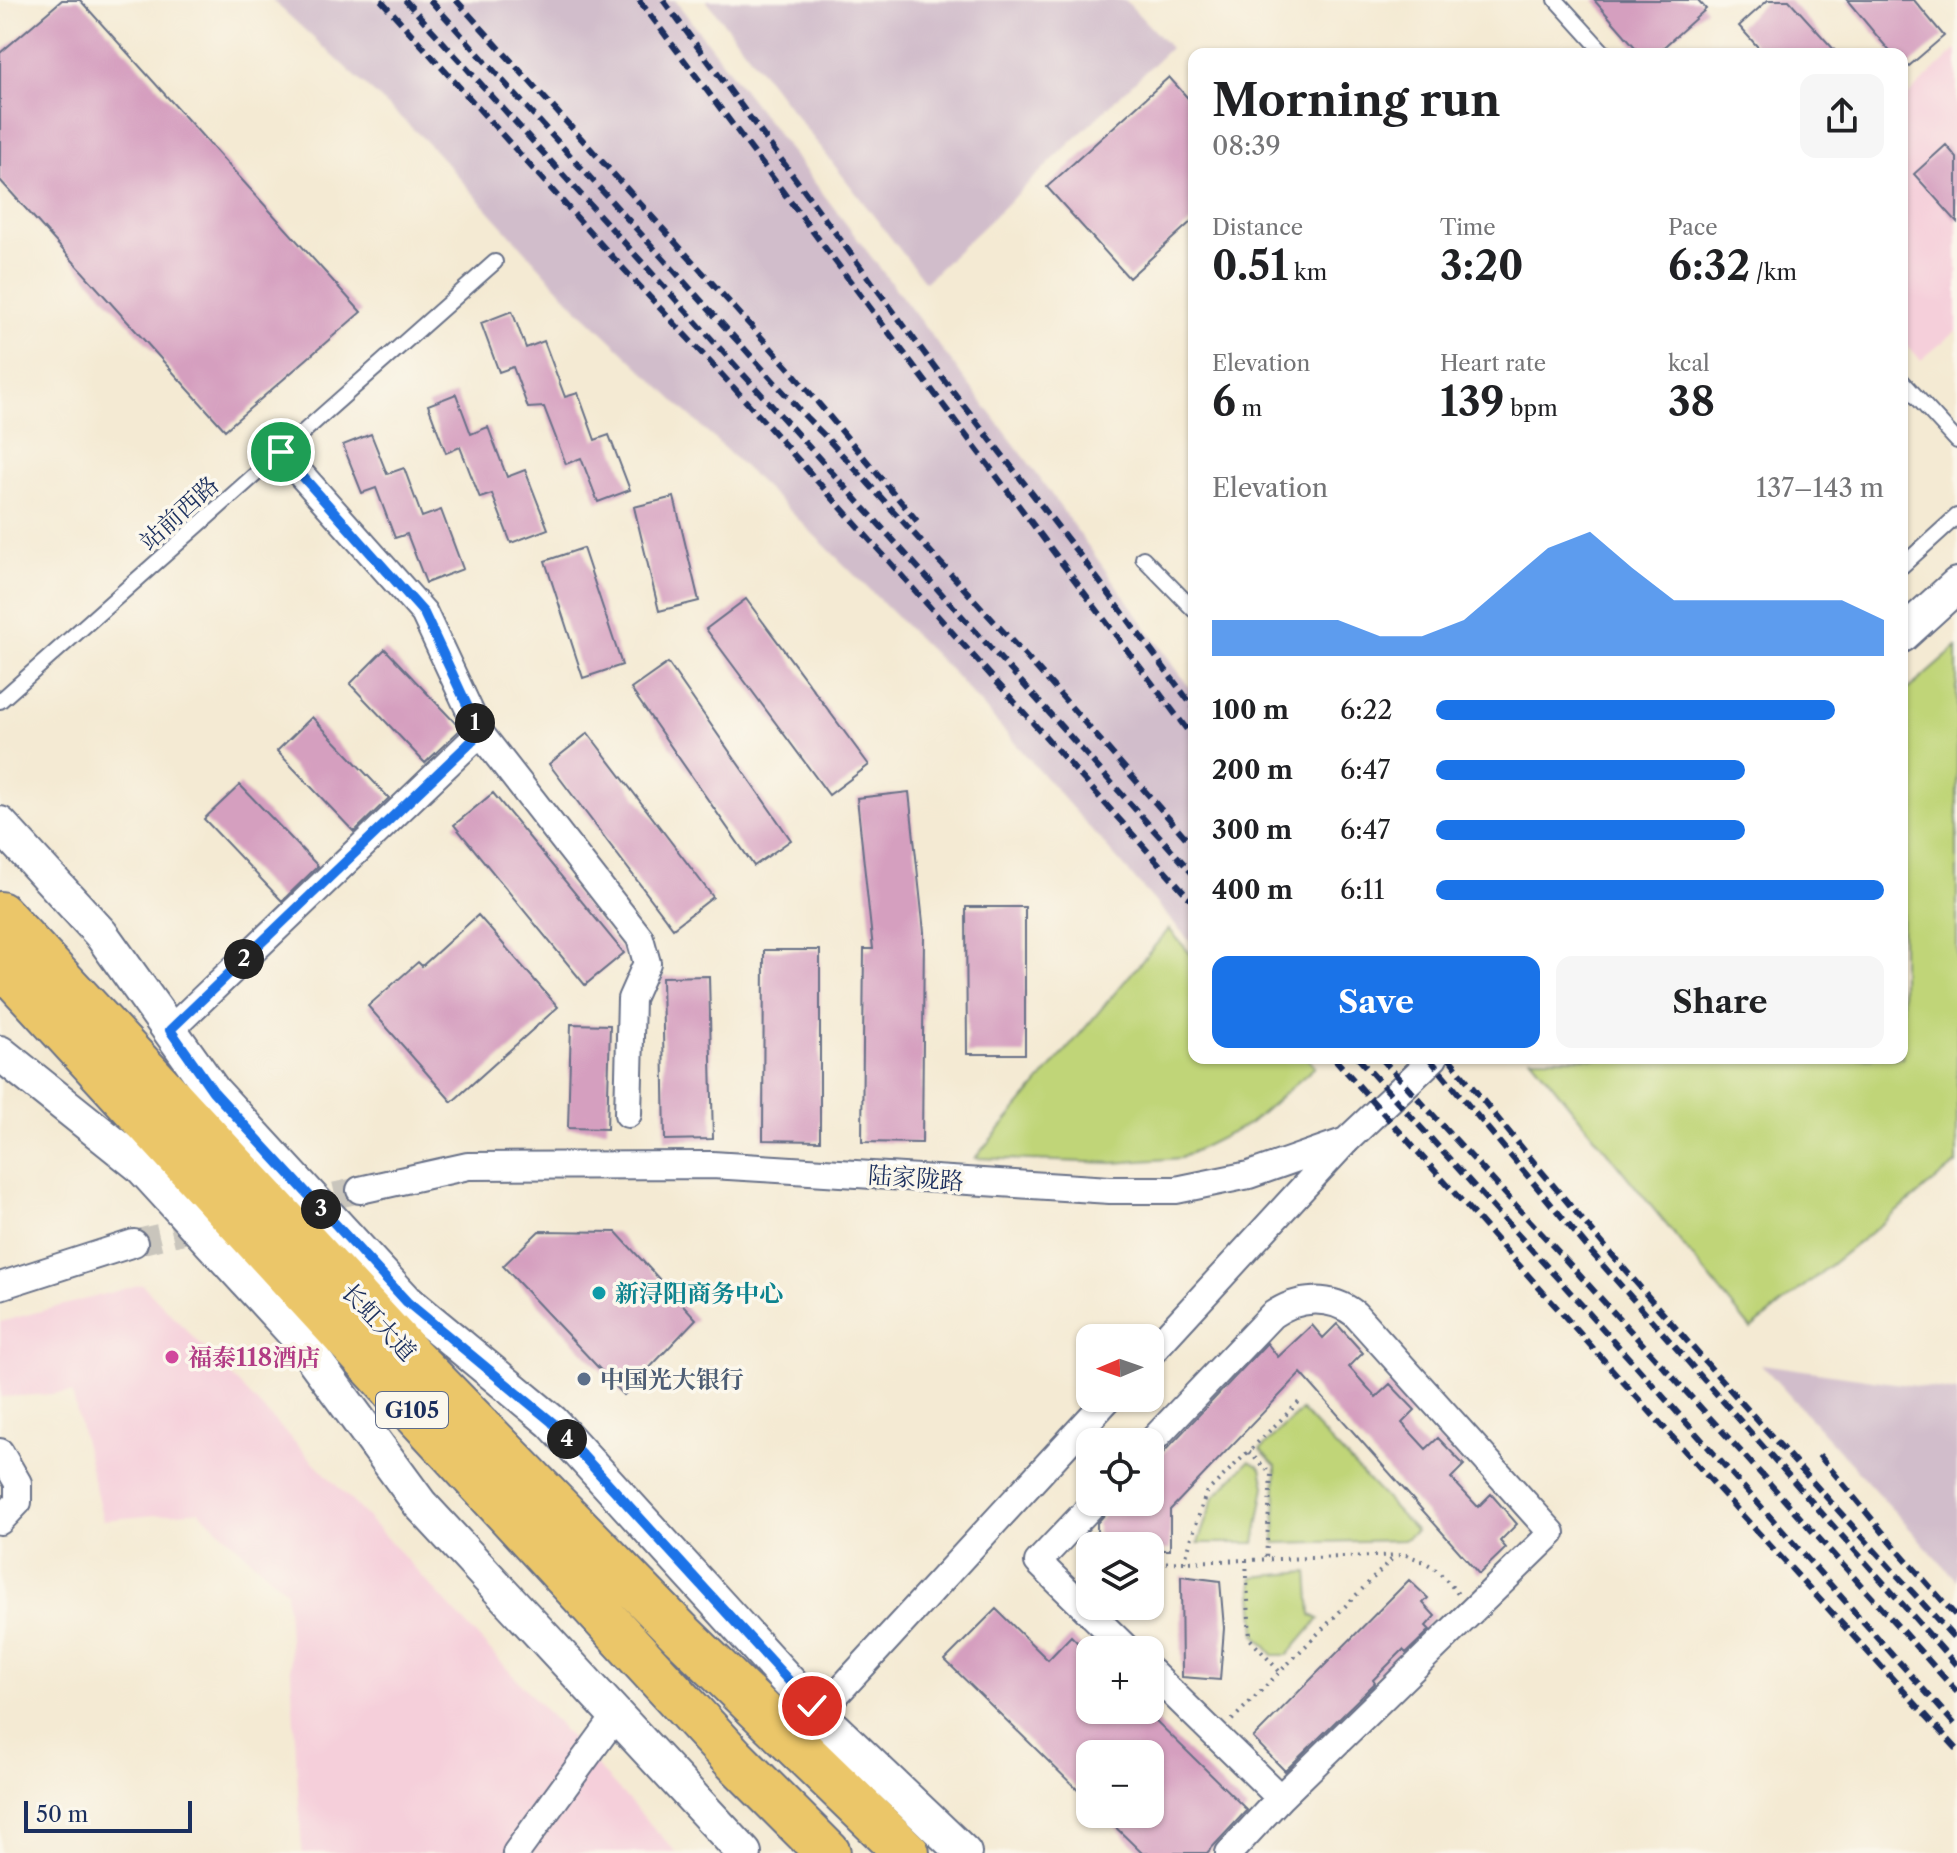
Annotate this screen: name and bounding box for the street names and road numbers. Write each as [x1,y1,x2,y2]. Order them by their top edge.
street label: 站前西路 [134,470,224,556]
street label: 陆家陇路 [867,1160,965,1196]
street label: 长虹大道 [336,1277,422,1367]
road number: G105 [376,1392,448,1428]

